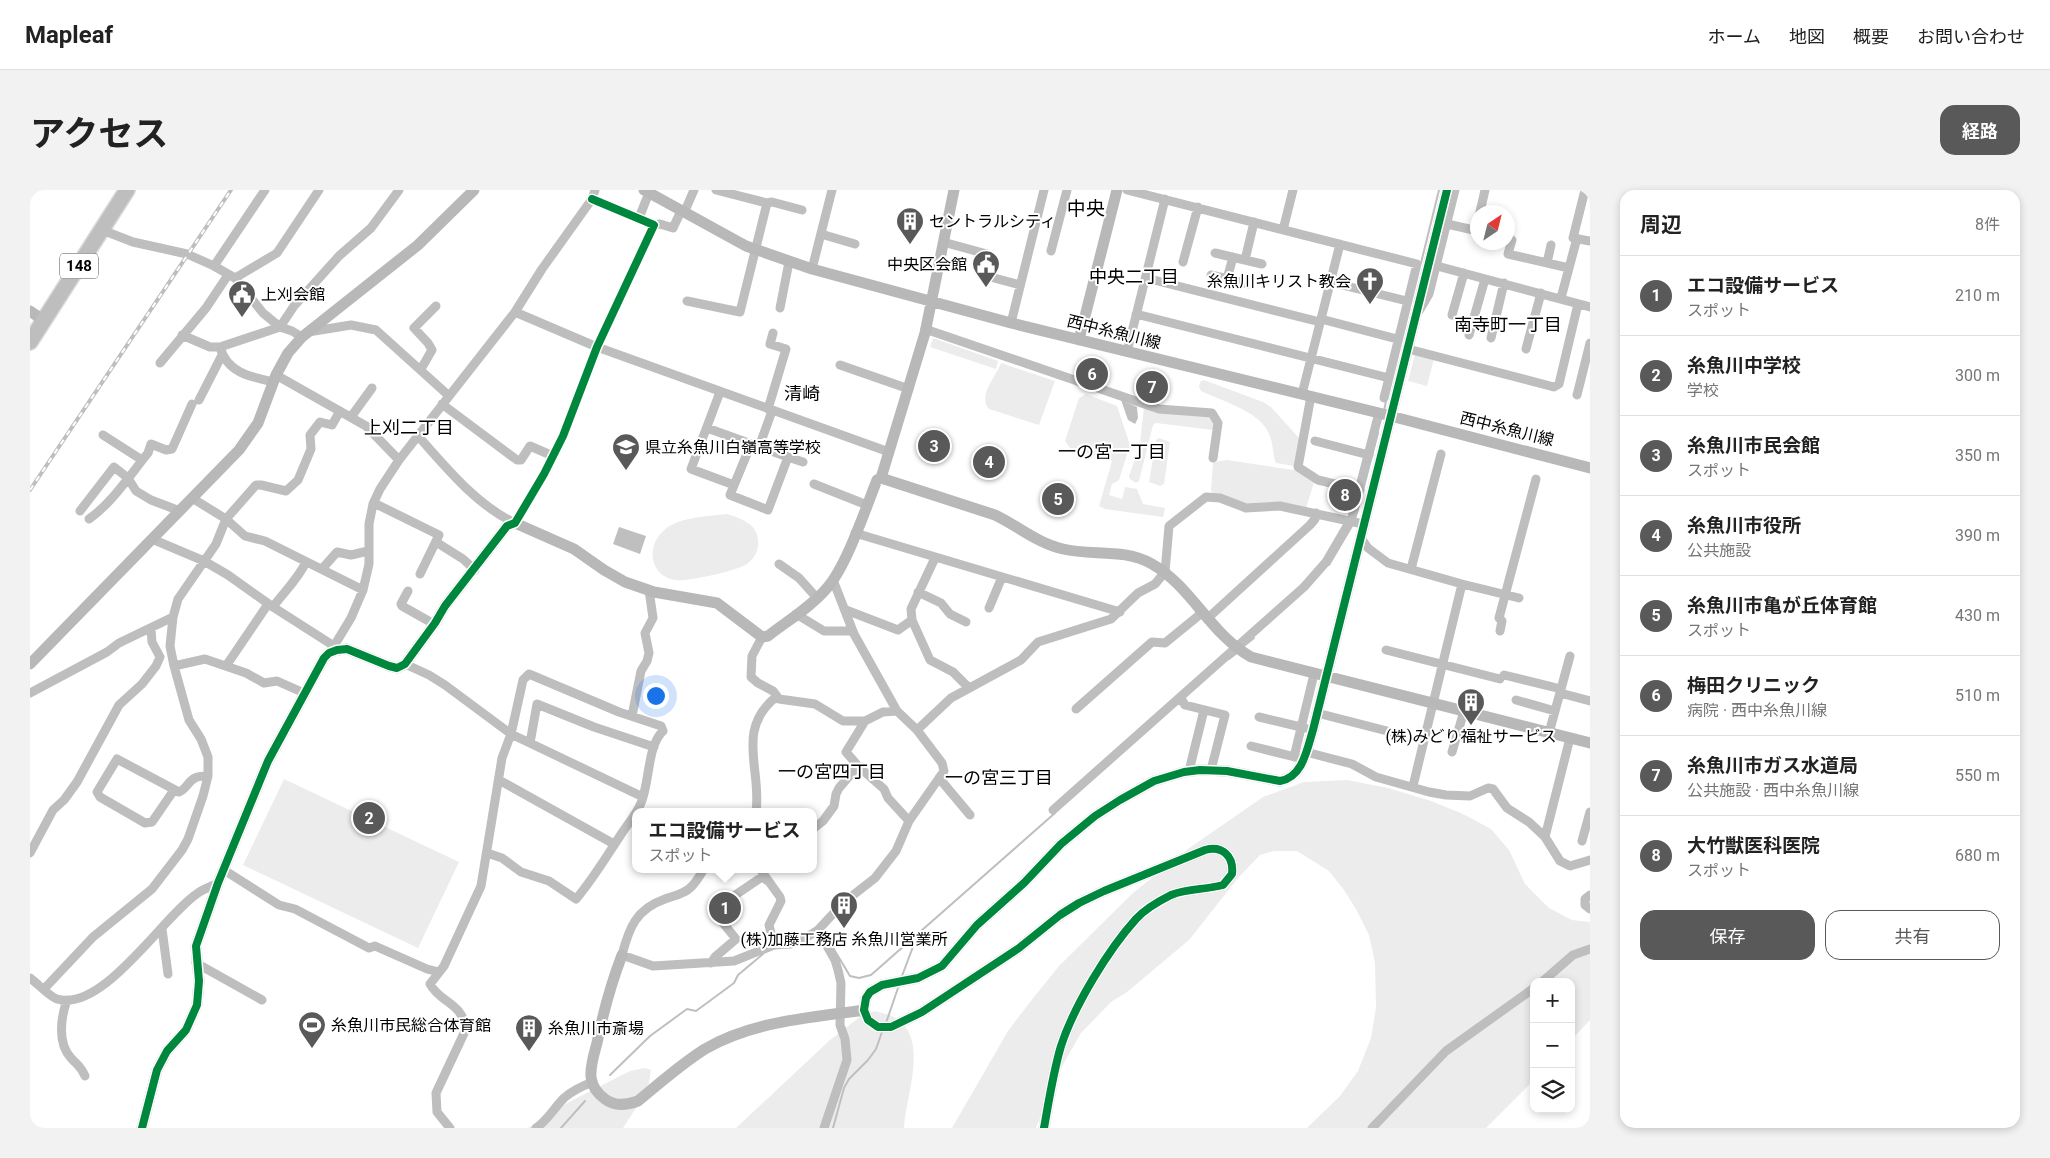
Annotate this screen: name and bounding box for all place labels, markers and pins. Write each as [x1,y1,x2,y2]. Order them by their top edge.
building icon: セントラルシティ [895,206,925,245]
place label: セントラルシティ [929,212,1056,231]
public building icon: 中央区会館 [971,249,1001,288]
place label: 中央区会館 [887,255,967,274]
church icon: 糸魚川キリスト教会 [1355,266,1385,305]
place label: 糸魚川キリスト教会 [1207,272,1351,291]
public building icon: 上刈会館 [227,279,257,318]
place label: 上刈会館 [261,285,325,304]
pin: 6 [1076,355,1108,393]
pin: 7 [1136,368,1168,406]
pin: 3 [918,427,950,465]
school or university icon: 県立糸魚川白嶺高等学校 [611,432,641,471]
place label: 県立糸魚川白嶺高等学校 [645,438,821,457]
pin: 4 [973,443,1005,481]
pin: 8 [1329,476,1361,514]
pin: 5 [1042,480,1074,518]
building icon: (株)みどり福祉サービス [1456,687,1486,726]
place label: (株)みどり福祉サービス [1385,727,1557,746]
pin: 2 [353,799,385,837]
pin: 1 [709,889,741,927]
building icon: (株)加藤工務店 糸魚川営業所 [829,890,859,929]
place label: (株)加藤工務店 糸魚川営業所 [740,930,948,949]
sports icon: 糸魚川市民総合体育館 [297,1010,327,1049]
building icon: 糸魚川市斎場 [514,1013,544,1052]
place label: 糸魚川市民総合体育館 [331,1016,491,1035]
place label: 糸魚川市斎場 [548,1019,644,1038]

